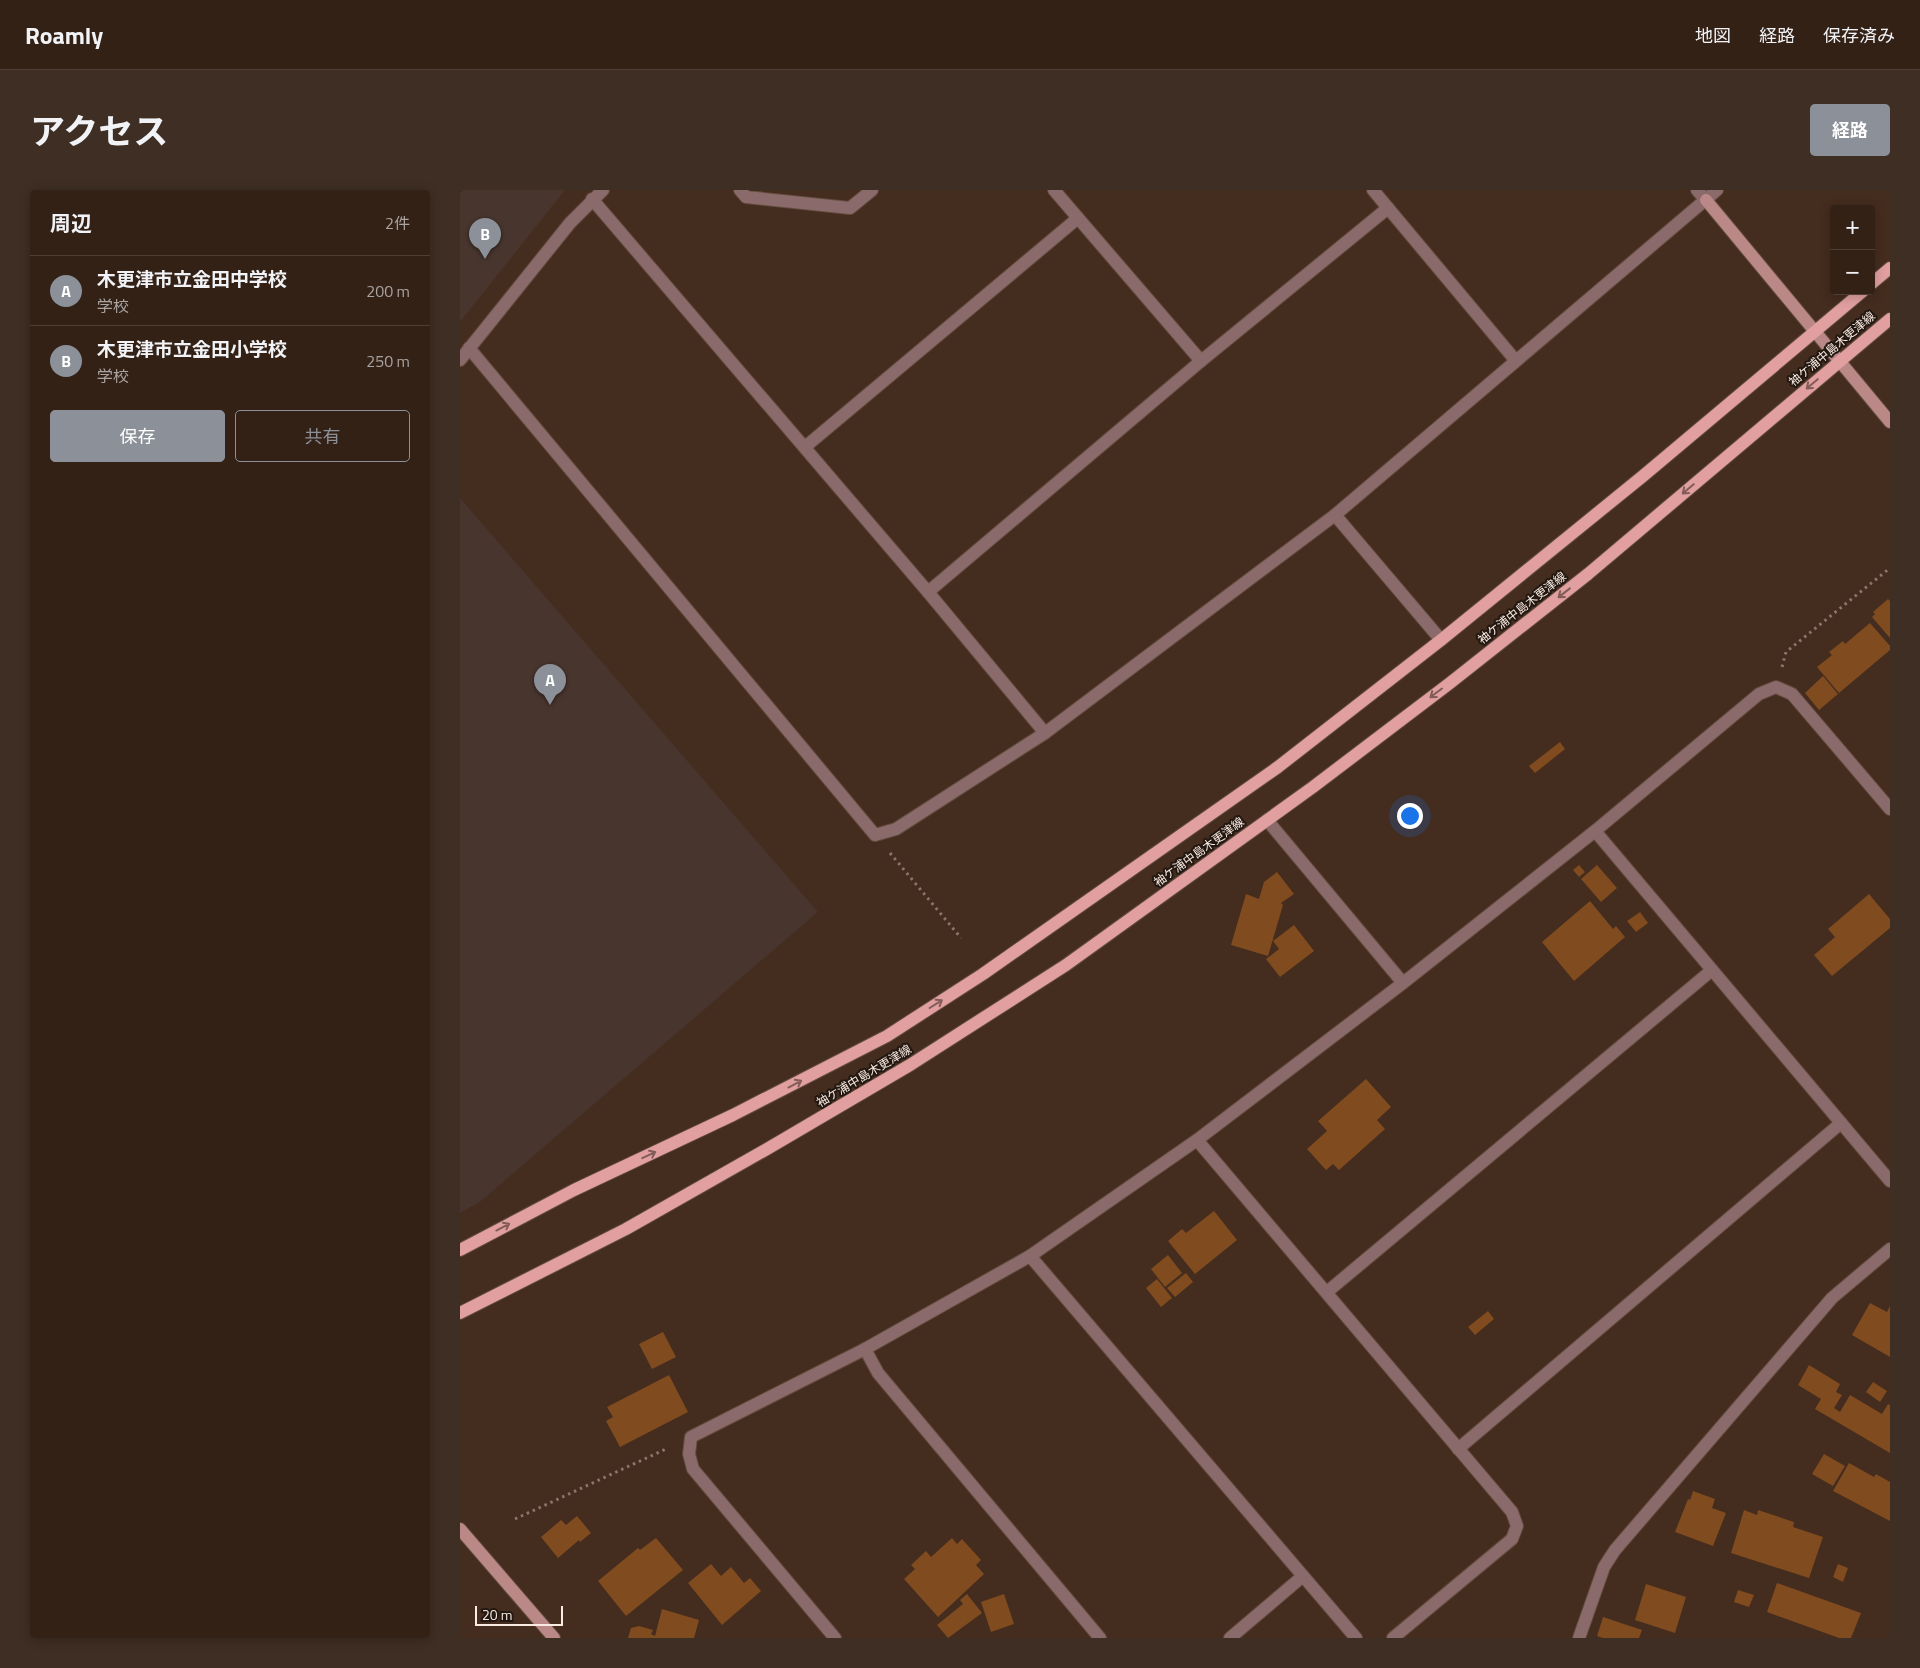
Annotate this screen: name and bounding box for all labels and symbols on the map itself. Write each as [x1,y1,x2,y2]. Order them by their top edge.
pin: B [469,218,501,259]
street label: 袖ケ浦中島木更津線 [1784,307,1879,391]
one-way arrow [1806,378,1819,390]
one-way arrow [1682,483,1695,495]
street label: 袖ケ浦中島木更津線 [1473,567,1570,648]
one-way arrow [1557,587,1570,598]
pin: A [534,664,566,705]
one-way arrow [1430,688,1443,699]
your location [1397,803,1423,829]
street label: 袖ケ浦中島木更津線 [1149,812,1248,891]
one-way arrow [929,999,943,1009]
street label: 袖ケ浦中島木更津線 [813,1040,915,1112]
one-way arrow [787,1079,802,1089]
one-way arrow [641,1150,656,1159]
one-way arrow [495,1222,510,1231]
scale bar [475,1603,562,1626]

